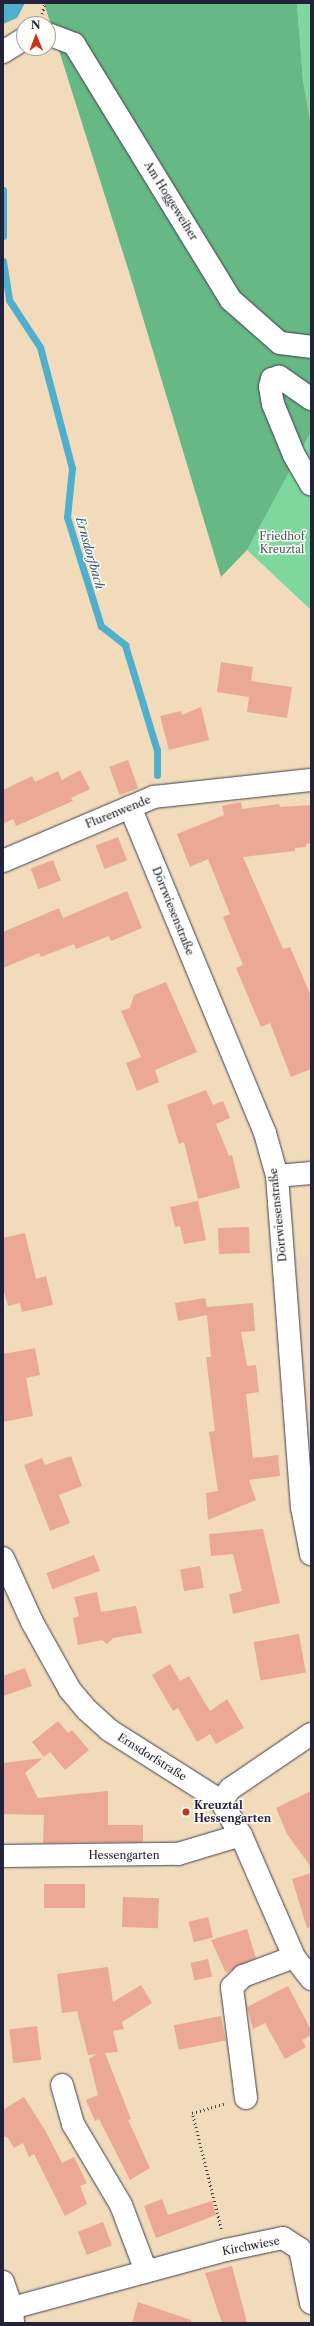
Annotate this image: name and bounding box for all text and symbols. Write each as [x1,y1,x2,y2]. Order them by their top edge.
north arrow [16,16,56,56]
text: N [31,18,41,32]
street label: Am Hoggeweiher [141,159,201,243]
water label: Ernsdorfbach [73,515,107,591]
park label: Friedhof Kreuztal [259,530,305,556]
street label: Flurenwende [83,793,153,831]
street label: Dörrwiesenstraße [149,865,197,957]
street label: Dörrwiesenstraße [267,1167,289,1263]
street label: Ernsdorfstraße [115,1731,189,1783]
place label: Kreuztal Hessengarten [194,1799,271,1825]
marker: Kreuztal Hessengarten [181,1807,191,1817]
street label: Hessengarten [88,1848,160,1862]
street label: Kirchwiese [221,2234,281,2258]

